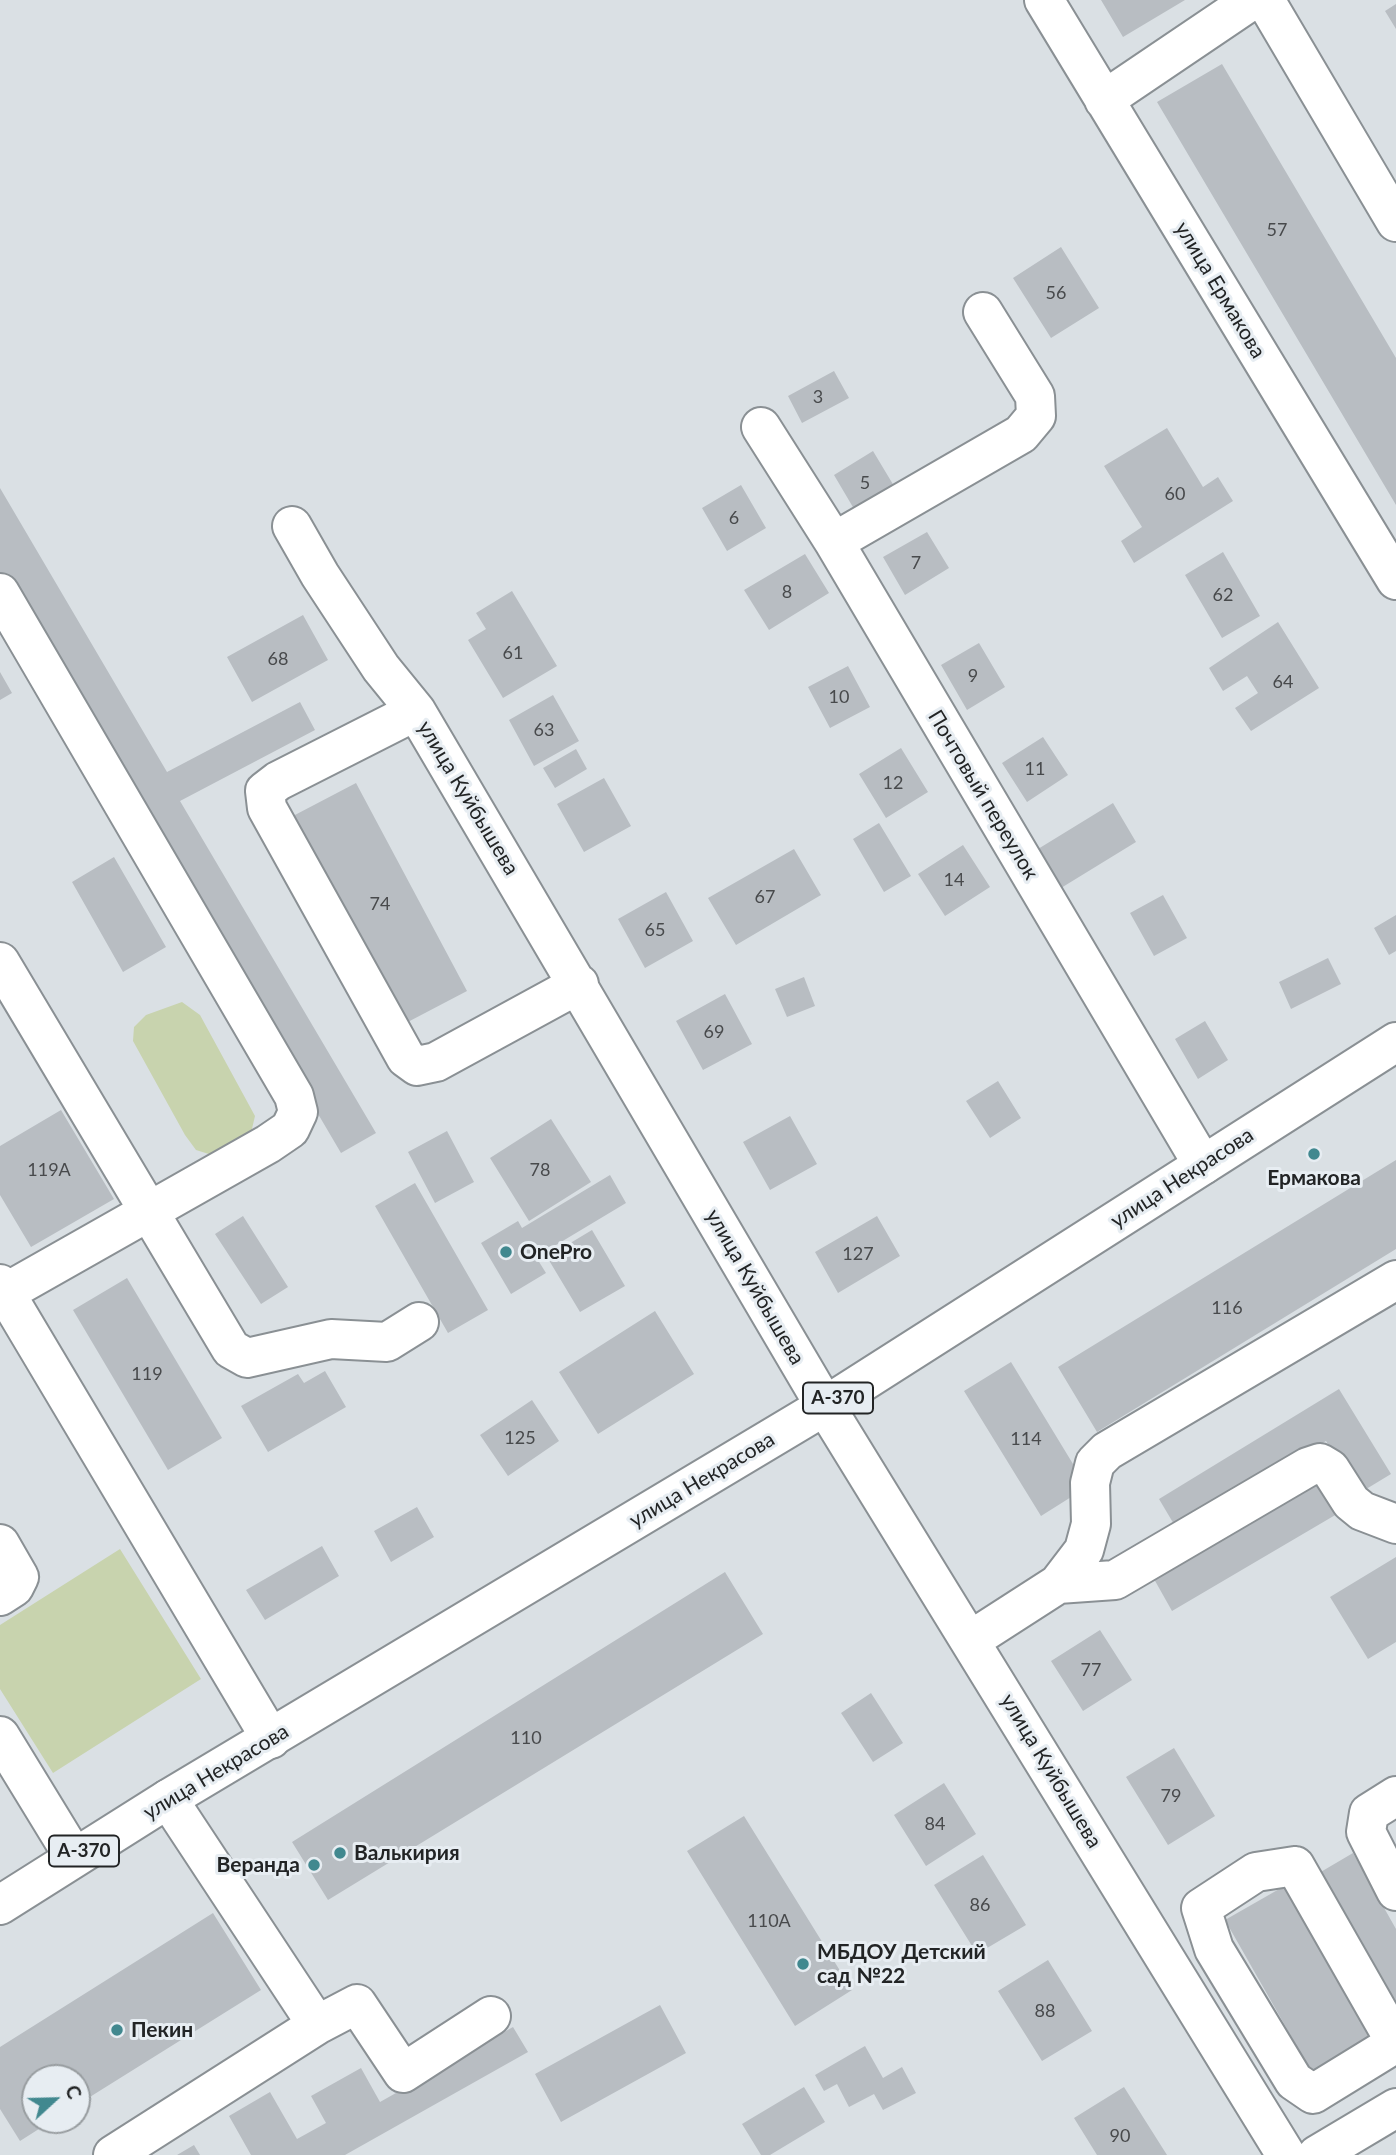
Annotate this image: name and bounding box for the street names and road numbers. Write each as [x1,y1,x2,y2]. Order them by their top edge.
street label: улица Ермакова [1169,217,1271,363]
street label: Почтовый переулок [922,706,1044,884]
street label: улица Куйбышева [412,716,524,880]
street label: улица Некрасова [1106,1122,1258,1234]
street label: улица Куйбышева [700,1205,810,1369]
road number: А-370 [803,1382,873,1414]
street label: улица Некрасова [625,1427,779,1533]
street label: улица Куйбышева [995,1689,1107,1853]
street label: улица Некрасова [139,1719,293,1825]
road number: А-370 [49,1836,119,1867]

